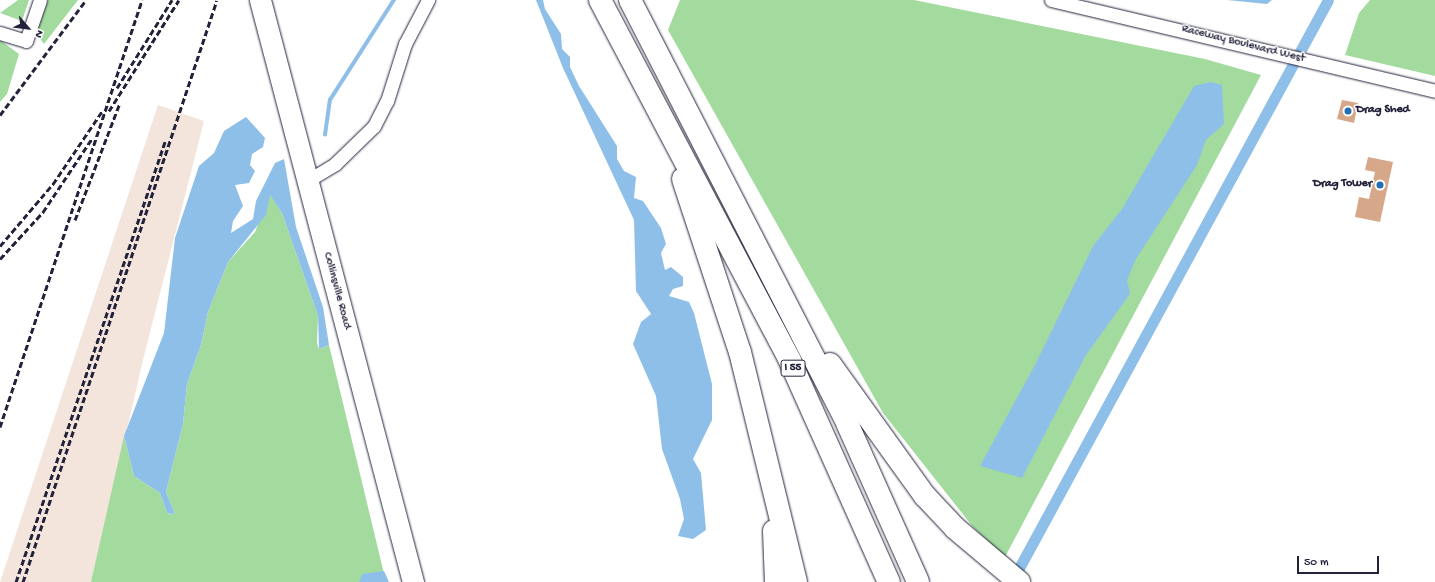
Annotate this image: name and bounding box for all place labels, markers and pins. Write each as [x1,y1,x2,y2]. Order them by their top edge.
place label: Drag Shed [1356,104,1410,118]
marker: Drag Shed [1343,106,1353,116]
place label: Drag Tower [1313,178,1372,192]
marker: Drag Tower [1375,180,1385,190]

